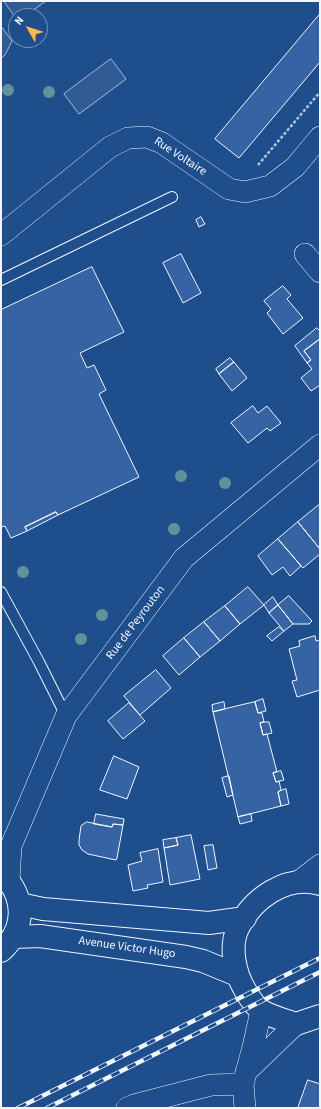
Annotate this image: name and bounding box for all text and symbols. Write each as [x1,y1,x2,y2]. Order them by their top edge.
north arrow [8,8,48,48]
text: N [11,13,27,28]
street label: Rue Voltaire [151,135,209,179]
street label: Rue de Peyrouton [104,583,168,663]
street label: Avenue Victor Hugo [78,934,176,962]

